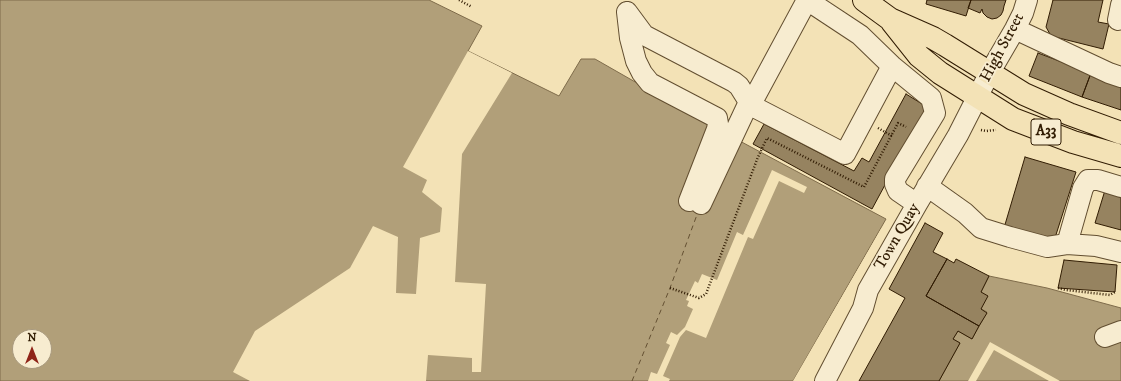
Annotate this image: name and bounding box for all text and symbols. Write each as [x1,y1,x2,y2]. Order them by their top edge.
street label: High Street [977,10,1029,86]
road number: A33 [1031,119,1061,145]
street label: Town Quay [871,200,925,274]
north arrow [12,329,52,369]
text: N [27,331,37,345]

